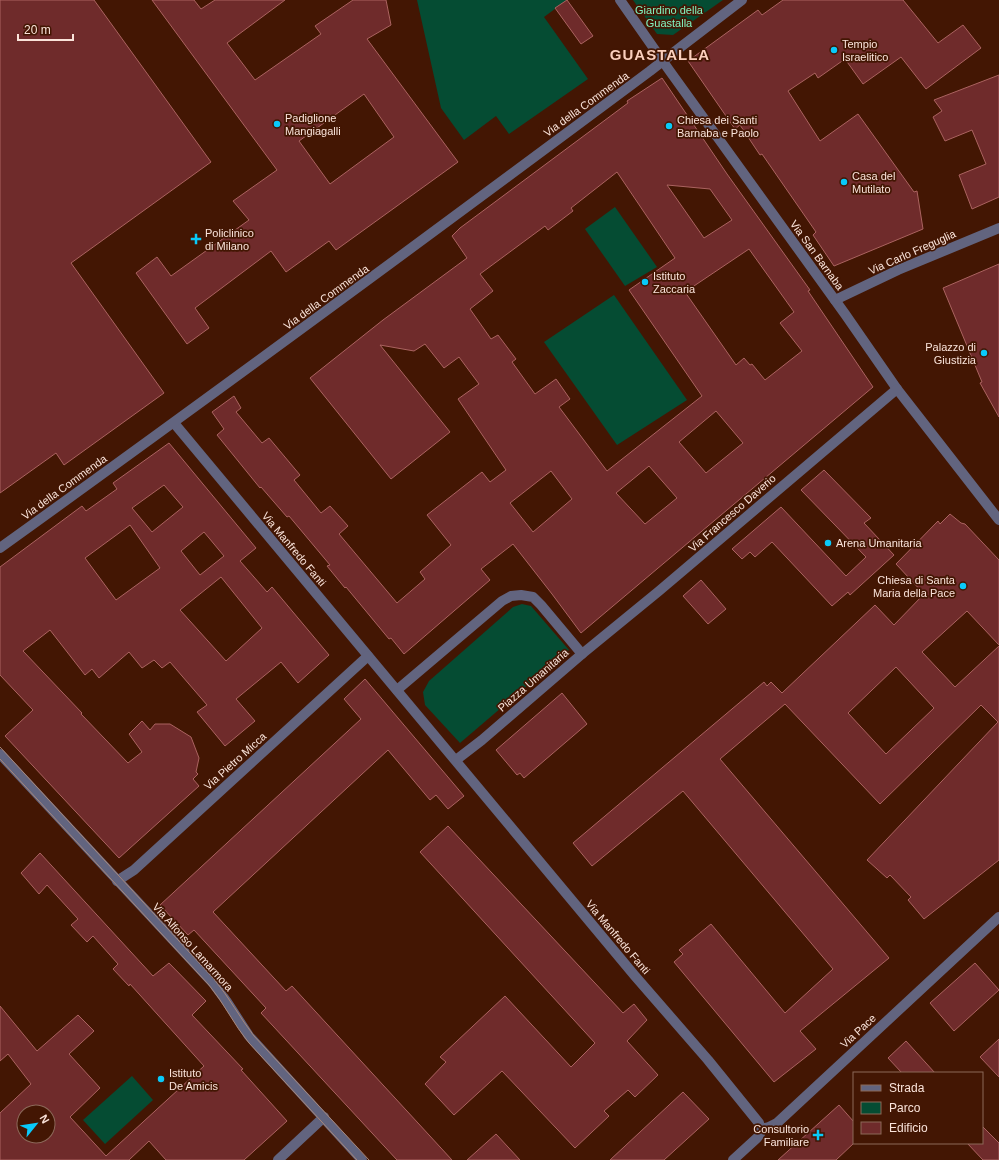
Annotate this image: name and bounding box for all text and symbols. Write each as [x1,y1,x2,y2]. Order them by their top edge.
park label: Giardino della Guastalla [635,4,704,29]
scale bar [18,16,73,42]
text: 20 m [24,23,51,37]
place label: Tempio Israelitico [842,38,888,63]
marker: Tempio Israelitico [829,45,839,55]
district label: GUASTALLA [610,46,710,63]
street label: Via della Commenda [541,69,631,139]
place label: Padiglione Mangiagalli [285,112,341,137]
place label: Chiesa dei Santi Barnaba e Paolo [677,114,759,139]
marker: Padiglione Mangiagalli [272,119,282,129]
marker: Chiesa dei Santi Barnaba e Paolo [664,121,674,131]
place label: Casa del Mutilato [852,170,895,195]
marker: Casa del Mutilato [839,177,849,187]
street label: Via San Barnaba [788,218,847,293]
place label: Policlinico di Milano [205,227,254,252]
street label: Via Carlo Freguglia [867,227,958,277]
marker: Policlinico di Milano [190,233,202,245]
street label: Via della Commenda [281,262,371,332]
place label: Istituto Zaccaria [653,270,696,295]
marker: Istituto Zaccaria [640,277,650,287]
place label: Palazzo di Giustizia [925,341,977,366]
marker: Palazzo di Giustizia [979,348,989,358]
street label: Via della Commenda [19,452,109,522]
street label: Via Francesco Daverio [686,472,778,554]
street label: Via Manfredo Fanti [260,510,328,588]
place label: Arena Umanitaria [836,537,922,549]
marker: Arena Umanitaria [823,538,833,548]
place label: Chiesa di Santa Maria della Pace [873,574,956,599]
marker: Chiesa di Santa Maria della Pace [958,581,968,591]
street label: Piazza Umanitaria [495,646,571,714]
street label: Via Pietro Micca [202,729,269,792]
street label: Via Manfredo Fanti [584,898,652,976]
street label: Via Alfonso Lamarmora [150,901,236,994]
street label: Via Pace [838,1012,878,1050]
place label: Istituto De Amicis [169,1067,218,1092]
legend [853,1072,983,1144]
marker: Istituto De Amicis [156,1074,166,1084]
text: Strada [889,1081,925,1095]
text: Parco [889,1101,921,1115]
north arrow [16,1104,56,1144]
text: N [37,1113,52,1125]
text: Edificio [889,1121,928,1135]
place label: Consultorio Familiare [753,1123,809,1148]
marker: Consultorio Familiare [812,1129,824,1141]

